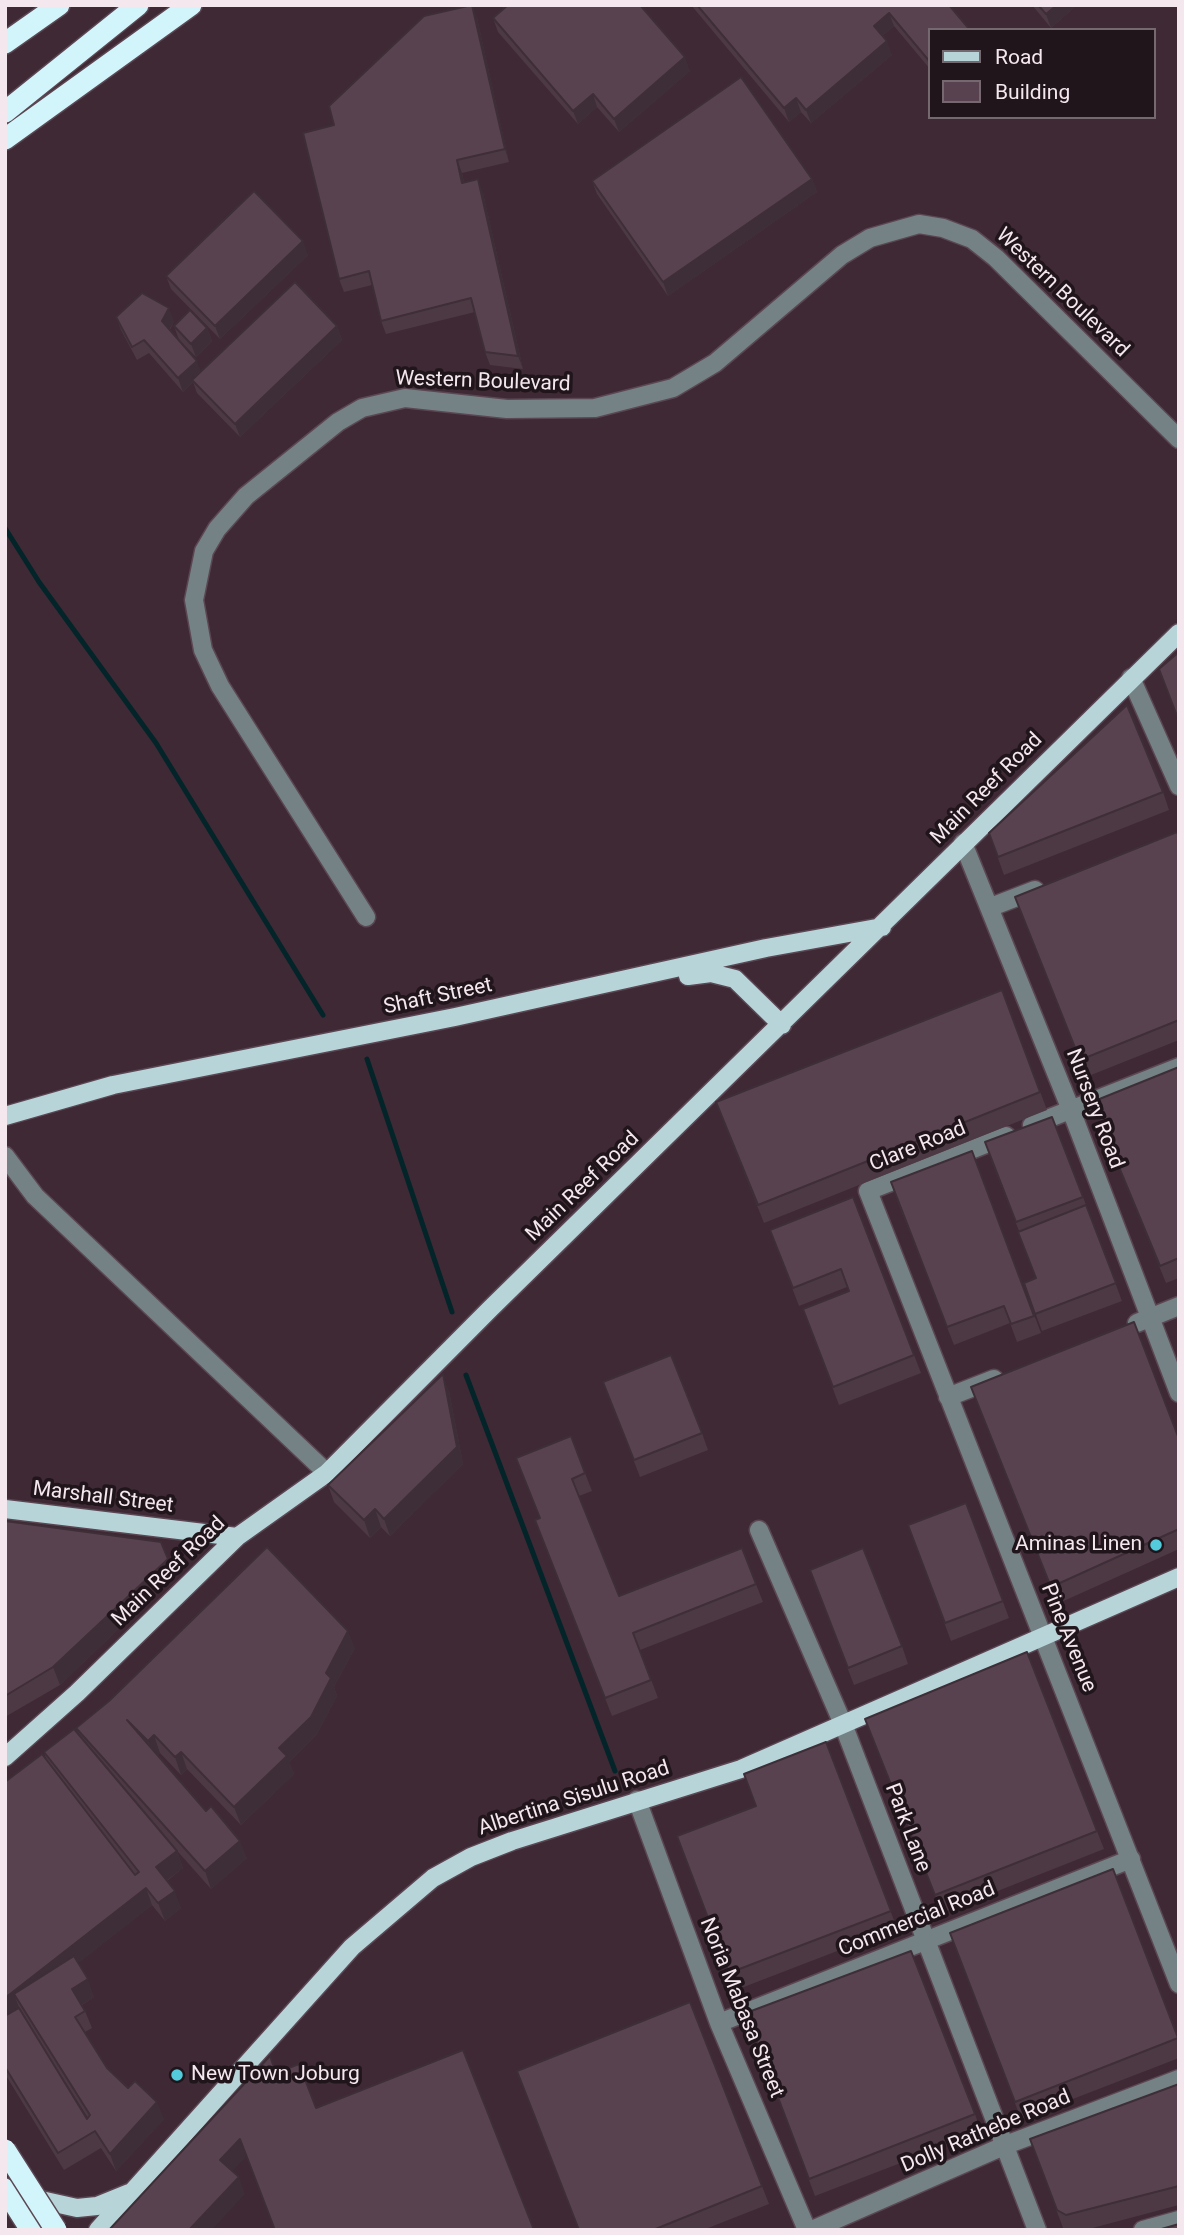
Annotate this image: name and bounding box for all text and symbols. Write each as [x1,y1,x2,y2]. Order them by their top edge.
legend [928,28,1156,119]
text: Road [995,45,1043,69]
text: Building [995,80,1070,104]
street label: Western Boulevard [990,223,1134,363]
street label: Western Boulevard [395,366,571,398]
street label: Main Reef Road [926,728,1048,850]
street label: Shaft Street [381,973,495,1021]
street label: Nursery Road [1060,1046,1128,1172]
street label: Clare Road [866,1116,970,1178]
street label: Main Reef Road [521,1127,645,1247]
street label: Marshall Street [31,1477,175,1519]
street label: Main Reef Road [107,1512,231,1632]
place label: Aminas Linen [1015,1532,1142,1558]
marker: Aminas Linen [1148,1537,1164,1553]
street label: Pine Avenue [1035,1580,1101,1696]
street label: Albertina Sisulu Road [475,1756,673,1842]
street label: Park Lane [879,1780,935,1876]
street label: Commercial Road [835,1877,999,1963]
street label: Noria Mabasa Street [693,1914,789,2102]
place label: New Town Joburg [191,2062,360,2088]
marker: New Town Joburg [169,2067,185,2083]
street label: Dolly Rathebe Road [898,2085,1074,2179]

